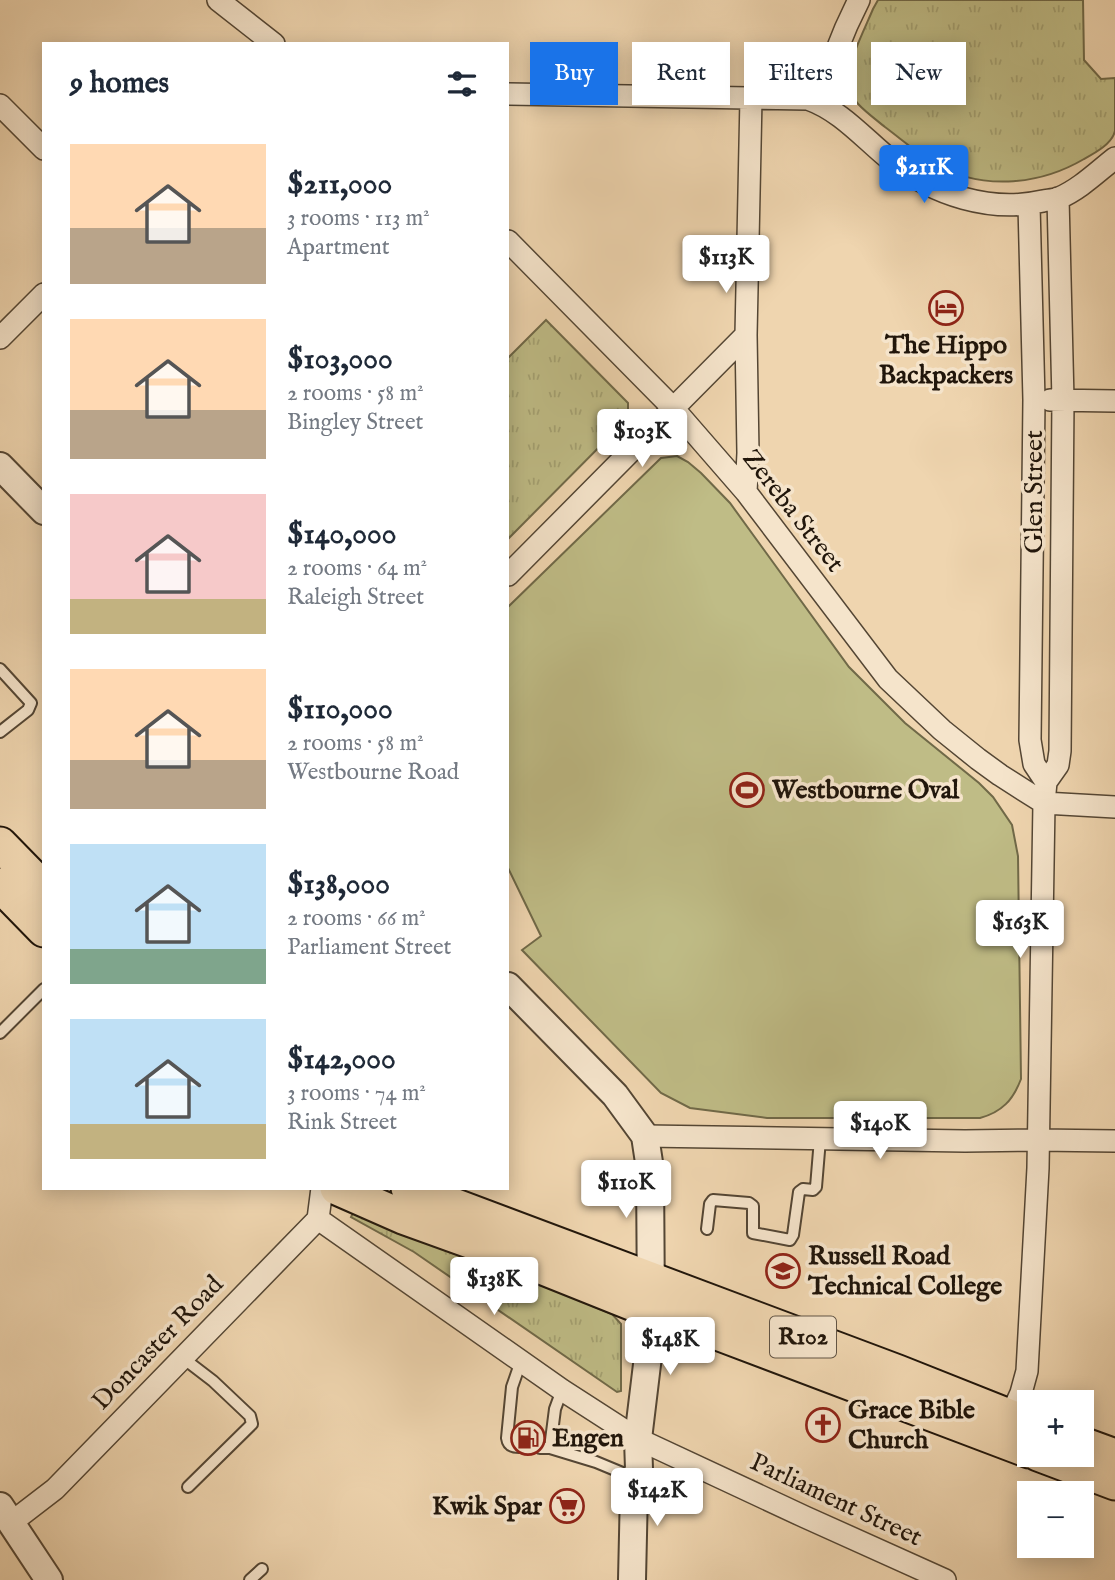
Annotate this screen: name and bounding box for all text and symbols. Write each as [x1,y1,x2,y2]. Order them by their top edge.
chip: Buy [530,42,618,105]
chip: Rent [632,42,730,105]
chip: Filters [744,42,857,105]
chip: New [871,42,966,105]
text: 9 homes [70,65,169,103]
icon: filters [443,65,481,103]
pin: $211K [875,146,973,205]
text: $211K [895,153,953,182]
text: $211,000 [287,166,392,204]
icon: home [126,172,210,256]
text: 3 rooms · 113 m² [287,204,430,233]
text: Apartment [287,233,390,262]
pin: $113K [677,236,775,295]
text: $113K [698,243,754,272]
hotel icon: The Hippo Backpackers [927,289,965,327]
place label: The Hippo Backpackers [879,329,1013,392]
text: $103,000 [287,341,393,379]
icon: home [126,347,210,431]
text: 2 rooms · 58 m² [287,379,424,408]
text: Bingley Street [287,408,423,437]
pin: $103K [593,410,691,469]
text: $103K [613,417,671,446]
street label: Glen Street [1018,430,1051,554]
street label: Zereba Street [735,443,851,579]
text: $140,000 [287,516,396,554]
icon: home [126,522,210,606]
text: 2 rooms · 64 m² [287,554,427,583]
text: Raleigh Street [287,583,424,612]
text: $110,000 [287,691,393,729]
icon: home [126,697,210,781]
text: 2 rooms · 58 m² [287,729,424,758]
text: Westbourne Road [287,758,459,787]
sports icon: Westbourne Oval [728,771,766,809]
place label: Westbourne Oval [771,774,960,807]
text: $138,000 [287,866,390,904]
icon: home [126,872,210,956]
pin: $163K [971,900,1069,960]
text: 2 rooms · 66 m² [287,904,426,933]
text: $163K [992,908,1048,937]
text: Parliament Street [287,933,451,962]
text: $142,000 [287,1041,396,1079]
icon: home [126,1047,210,1131]
text: 3 rooms · 74 m² [287,1079,426,1108]
pin: $140K [831,1102,929,1161]
text: Rink Street [287,1108,397,1137]
text: $140K [850,1109,910,1138]
pin: $110K [577,1160,675,1220]
text: $110K [597,1168,655,1197]
place label: Russell Road Technical College [807,1240,1002,1303]
school or university icon: Russell Road Technical College [764,1252,802,1290]
pin: $138K [445,1258,543,1317]
text: $138K [466,1265,522,1294]
street label: Doncaster Road [85,1268,231,1417]
road number: R102 [770,1316,836,1358]
pin: $148K [621,1318,719,1377]
text: $148K [641,1325,699,1354]
map controls [1017,1390,1094,1558]
button: + [1017,1390,1094,1467]
place label: Grace Bible Church [848,1394,975,1457]
church icon: Grace Bible Church [804,1406,842,1444]
fuel station icon: Engen [509,1419,547,1457]
place label: Engen [552,1422,624,1455]
street label: Parliament Street [745,1446,927,1554]
pin: $142K [608,1468,706,1528]
text: $142K [627,1476,687,1505]
button: − [1017,1481,1094,1558]
supermarket icon: Kwik Spar [548,1487,586,1525]
place label: Kwik Spar [432,1490,542,1523]

